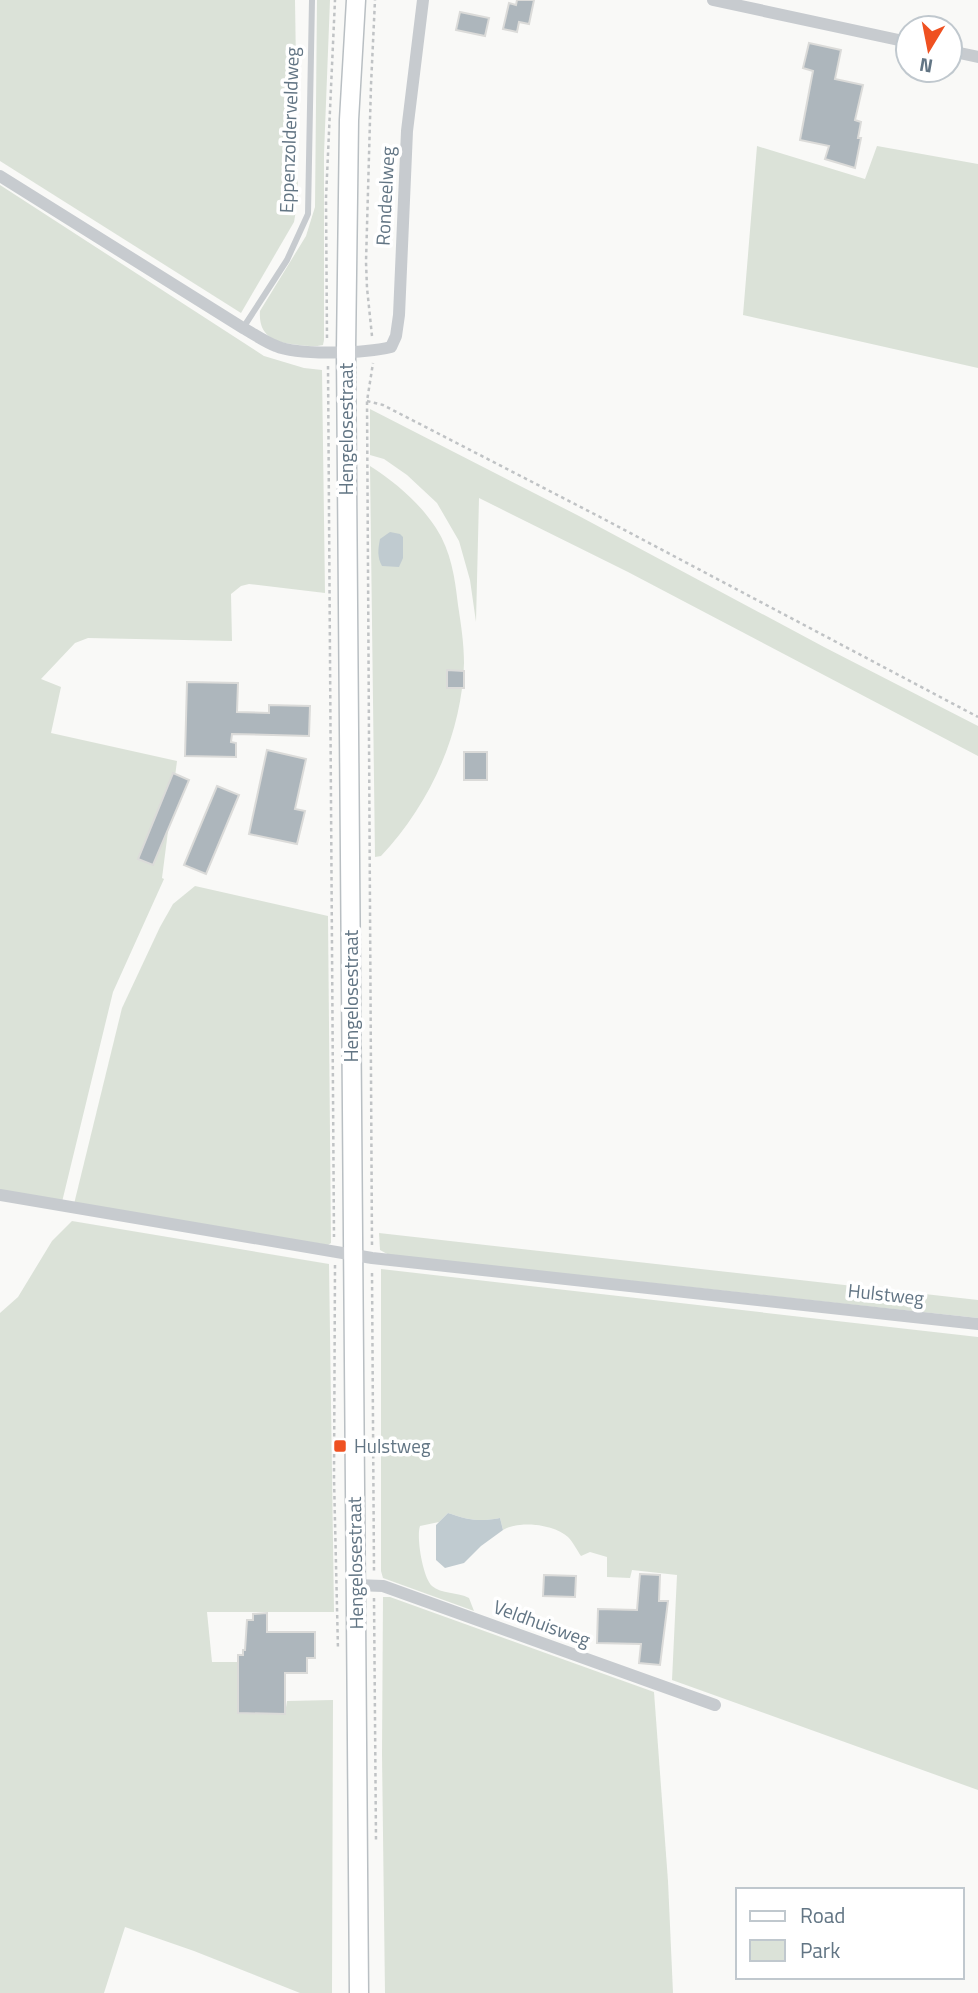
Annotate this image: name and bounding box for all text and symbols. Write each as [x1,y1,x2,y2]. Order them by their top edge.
north arrow [894,14,964,84]
street label: Eppenzolderveldweg [271,46,306,214]
text: N [917,51,935,82]
street label: Rondeelweg [367,145,402,246]
street label: Hengelosestraat [331,362,360,495]
street label: Hengelosestraat [336,929,365,1062]
street label: Hulstweg [846,1275,926,1312]
place label: Hulstweg [354,1431,431,1460]
marker: Hulstweg [332,1438,348,1454]
street label: Hengelosestraat [339,1496,370,1630]
street label: Veldhuisweg [490,1592,595,1654]
legend [736,1888,964,1979]
text: Road [800,1899,845,1931]
text: Park [800,1934,840,1966]

